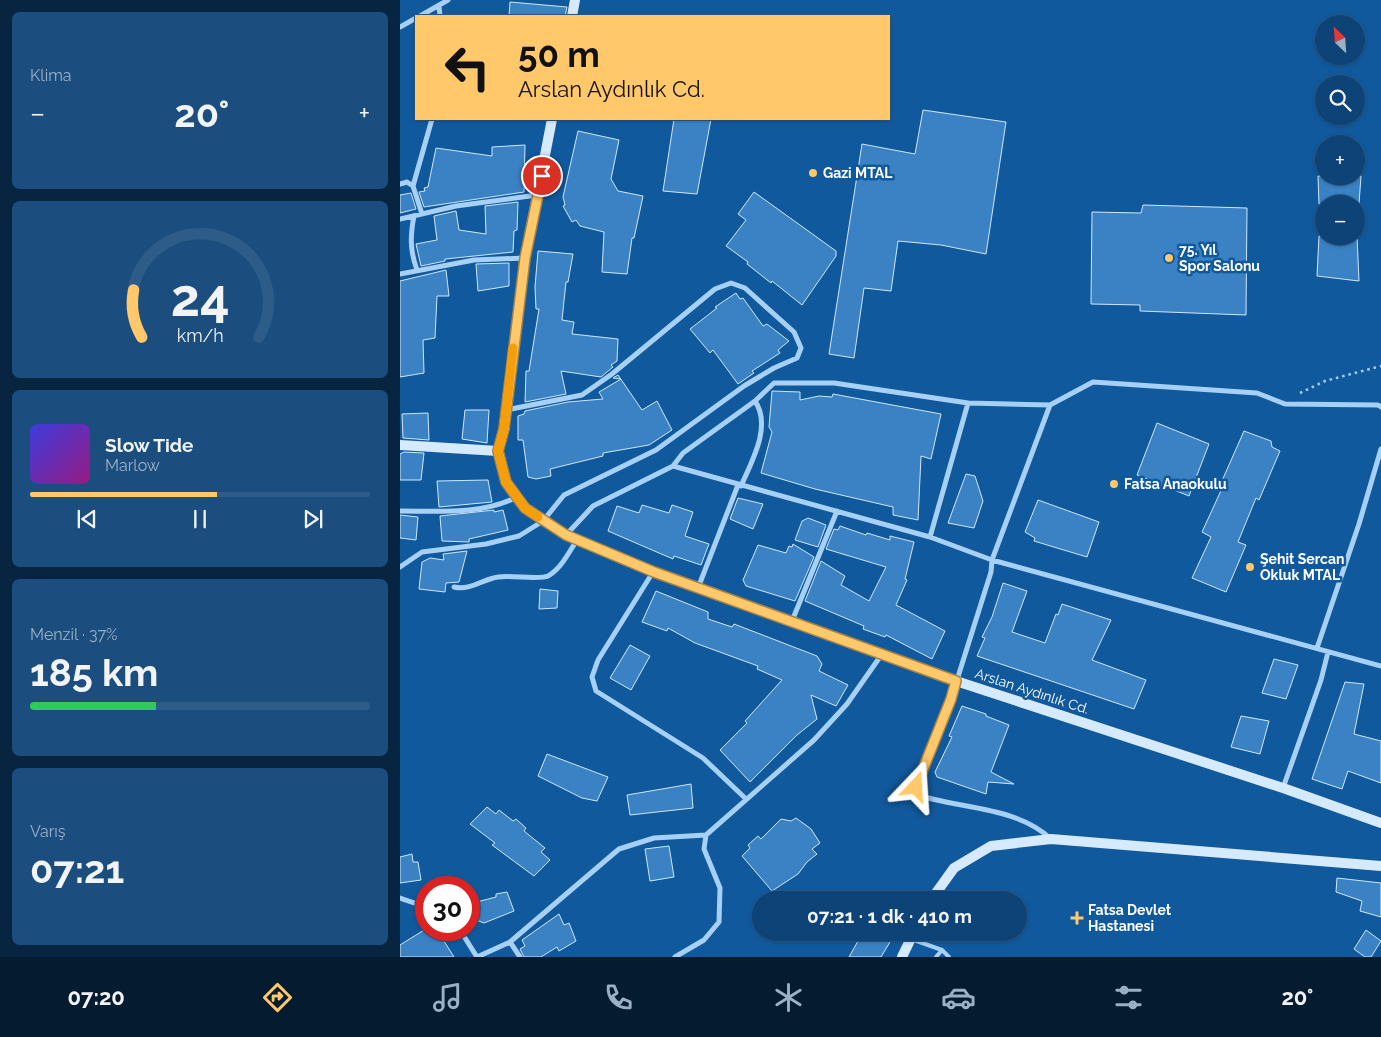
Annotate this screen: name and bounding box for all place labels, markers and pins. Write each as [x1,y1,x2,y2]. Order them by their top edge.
pin [521,155,563,197]
place label: Gazi MTAL [823,165,893,181]
marker: Gazi MTAL [807,167,819,179]
place label: 75. Yıl Spor Salonu [1179,242,1260,274]
marker: 75. Yıl Spor Salonu [1163,252,1175,264]
place label: Fatsa Anaokulu [1124,476,1227,492]
marker: Fatsa Anaokulu [1108,478,1120,490]
place label: Şehit Sercan Okluk MTAL [1260,551,1344,583]
marker: Şehit Sercan Okluk MTAL [1244,561,1256,573]
place label: Fatsa Devlet Hastanesi [1088,902,1172,934]
marker: Fatsa Devlet Hastanesi [1070,911,1084,925]

